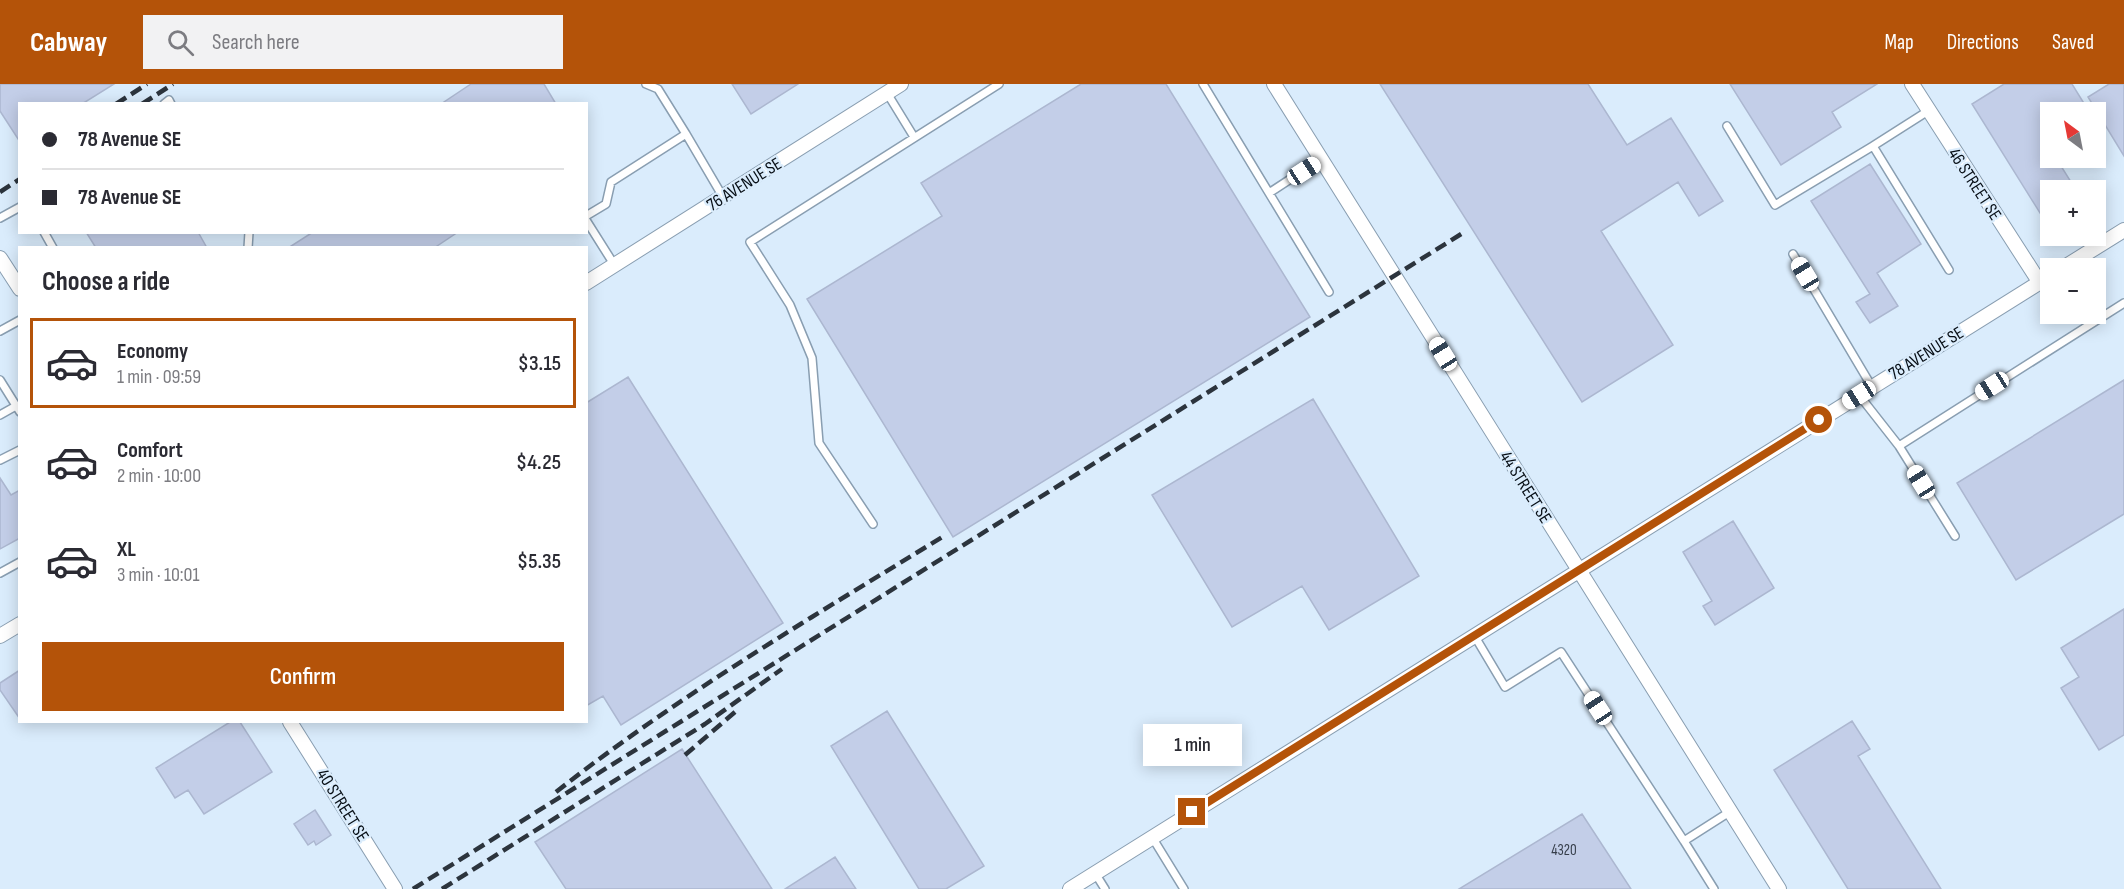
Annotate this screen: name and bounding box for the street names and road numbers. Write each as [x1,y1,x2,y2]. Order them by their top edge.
street label: 46 STREET SE [1944,144,2006,224]
street label: 76 AVENUE SE [703,153,786,216]
street label: 78 AVENUE SE [1885,322,1967,385]
street label: 44 STREET SE [1495,447,1556,527]
street label: 40 STREET SE [312,765,373,845]

